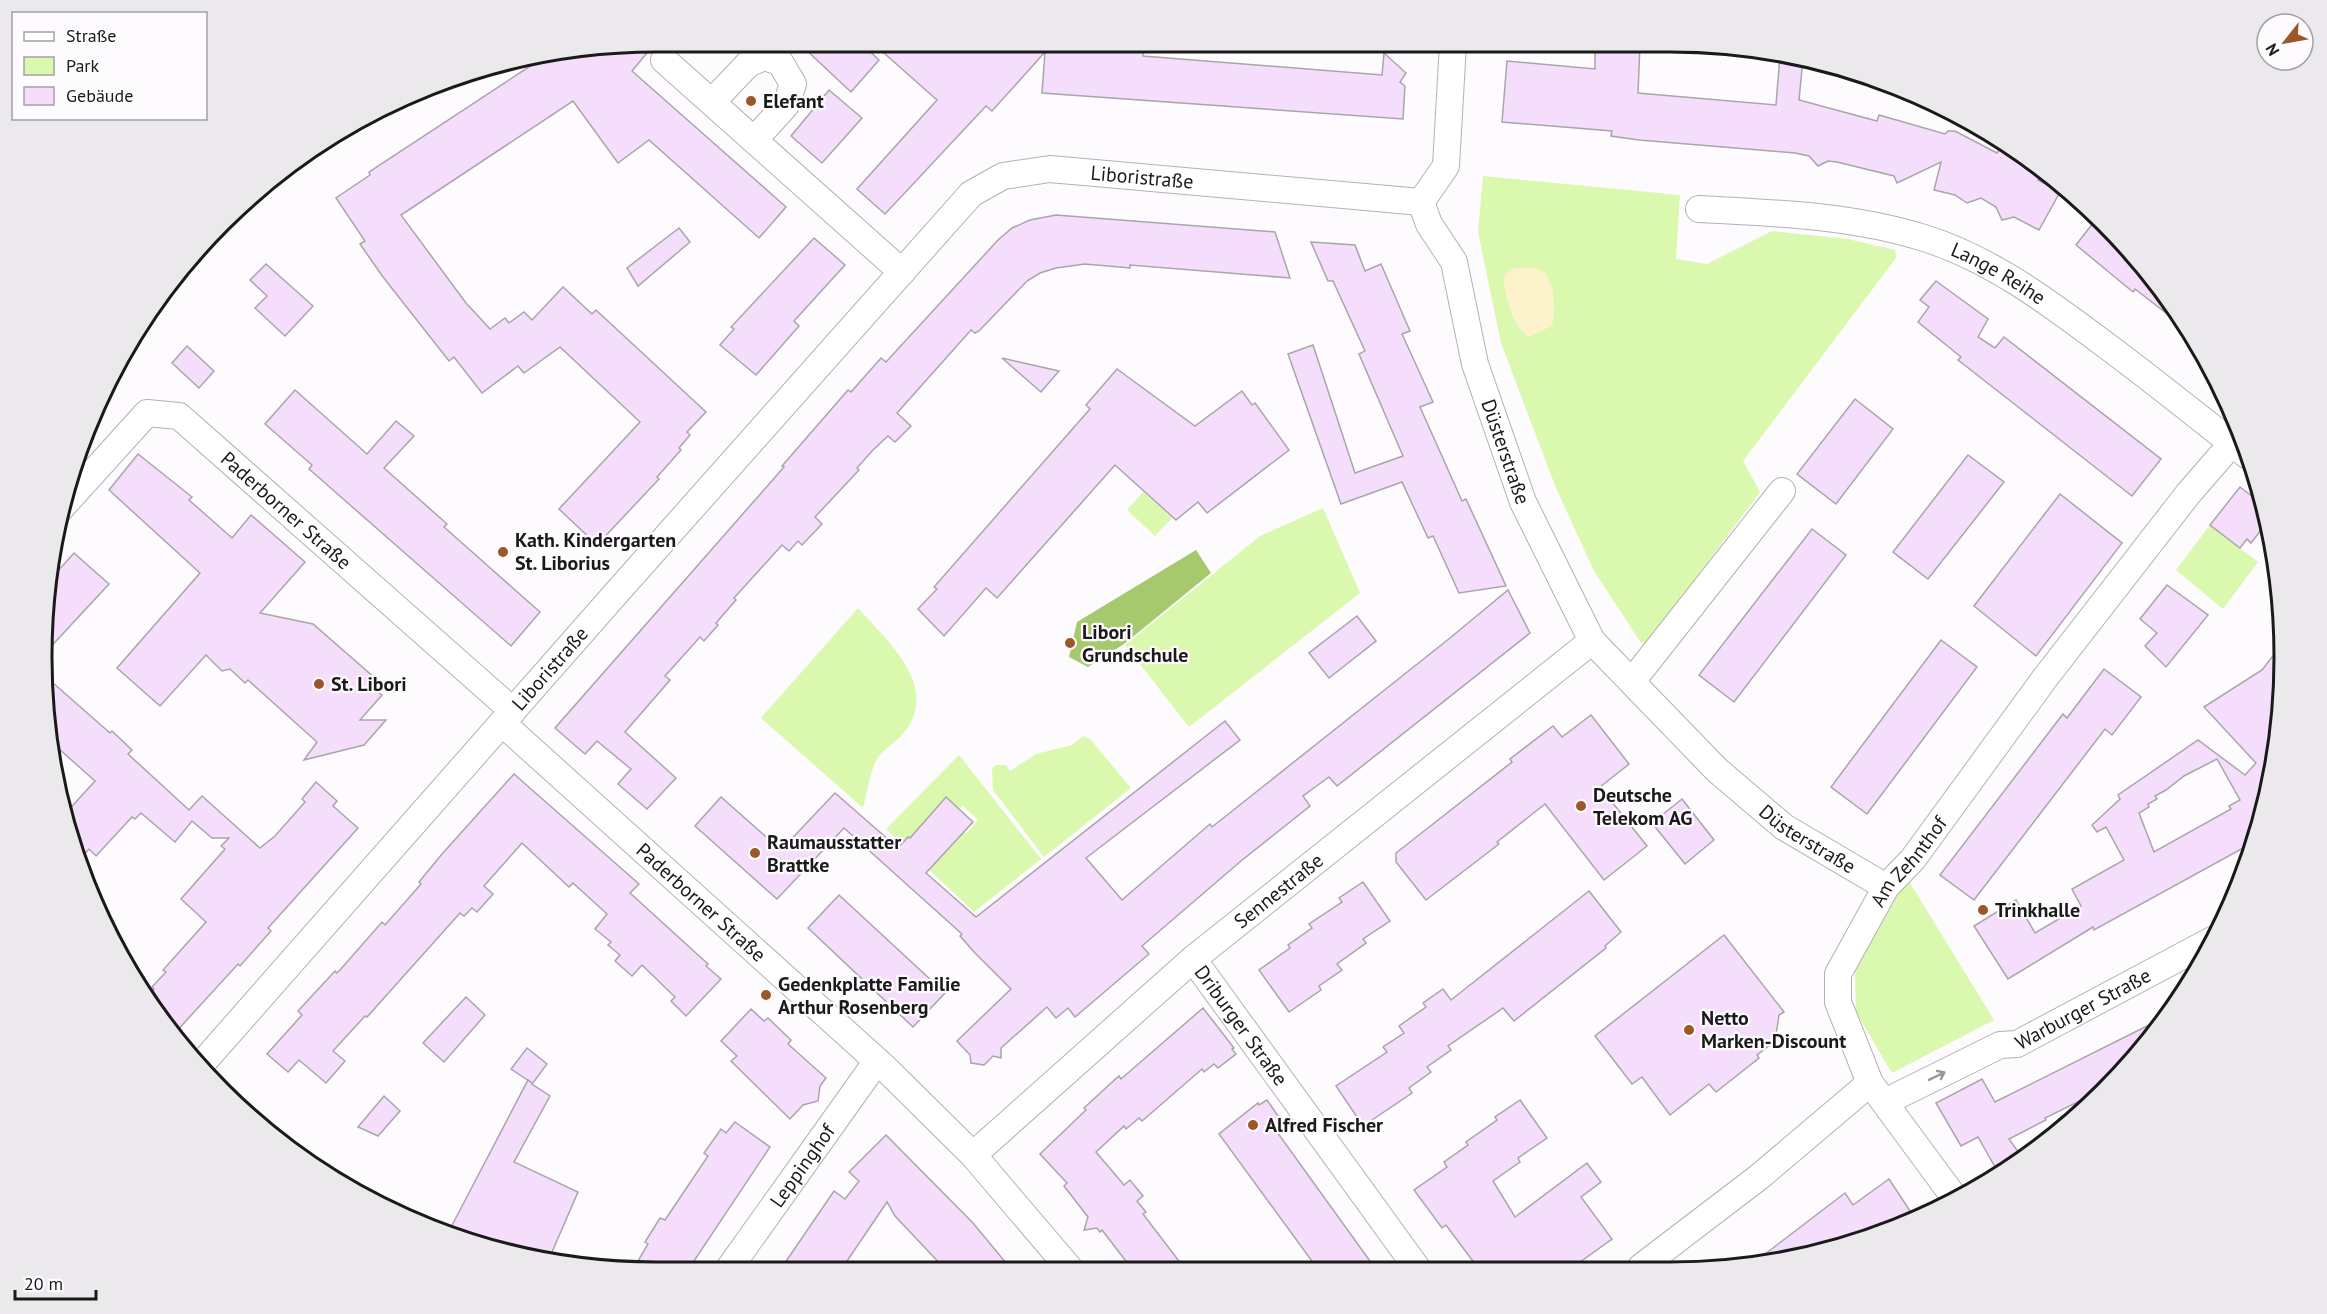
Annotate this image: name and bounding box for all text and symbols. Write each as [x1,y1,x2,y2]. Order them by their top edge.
legend [12,12,207,120]
north arrow [2255,12,2315,72]
text: Straße [66,24,117,47]
text: N [2261,40,2283,59]
text: Park [66,54,99,77]
text: Gebäude [66,84,133,107]
place label: Elefant [763,88,824,114]
marker: Elefant [744,94,758,108]
street label: Liboristraße [1089,160,1195,195]
street label: Lange Reihe [1947,236,2051,310]
street label: Düsterstraße [1475,396,1536,508]
street label: Paderborner Straße [215,446,357,575]
place label: Kath. Kindergarten St. Liborius [515,527,676,576]
marker: Kath. Kindergarten St. Liborius [496,545,510,559]
place label: Libori Grundschule [1082,619,1188,668]
street label: Liboristraße [506,621,594,716]
marker: Libori Grundschule [1063,636,1077,650]
place label: St. Libori [331,671,407,697]
marker: St. Libori [312,677,326,691]
place label: Deutsche Telekom AG [1593,782,1692,831]
street label: Düsterstraße [1754,798,1860,879]
marker: Deutsche Telekom AG [1574,799,1588,813]
street label: Am Zehnthof [1865,810,1954,911]
place label: Raumausstatter Brattke [767,829,901,878]
street label: Paderborner Straße [631,837,771,968]
marker: Raumausstatter Brattke [748,846,762,860]
street label: Sennestraße [1229,847,1328,934]
place label: Trinkhalle [1995,897,2080,923]
marker: Trinkhalle [1976,903,1990,917]
street label: Driburger Straße [1189,960,1294,1091]
street label: Warburger Straße [2010,962,2155,1056]
place label: Gedenkplatte Familie Arthur Rosenberg [778,971,961,1020]
marker: Gedenkplatte Familie Arthur Rosenberg [759,988,773,1002]
place label: Netto Marken-Discount [1701,1005,1846,1054]
marker: Netto Marken-Discount [1682,1023,1696,1037]
one-way arrow [1928,1070,1946,1081]
place label: Alfred Fischer [1265,1112,1383,1138]
street label: Leppinghof [764,1118,842,1212]
marker: Alfred Fischer [1246,1118,1260,1132]
scale bar [15,1263,96,1301]
text: 20 m [24,1272,63,1295]

